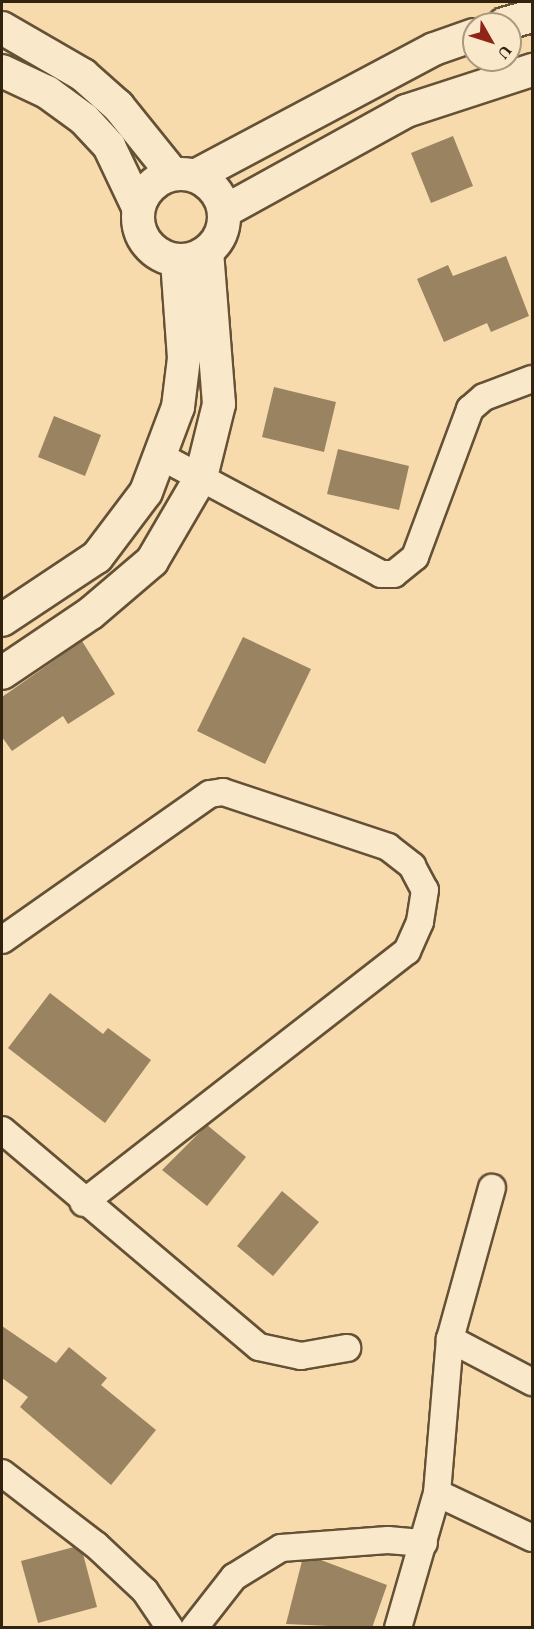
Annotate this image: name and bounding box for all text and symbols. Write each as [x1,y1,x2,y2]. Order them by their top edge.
north arrow [462,12,522,72]
text: U [493,41,517,64]

